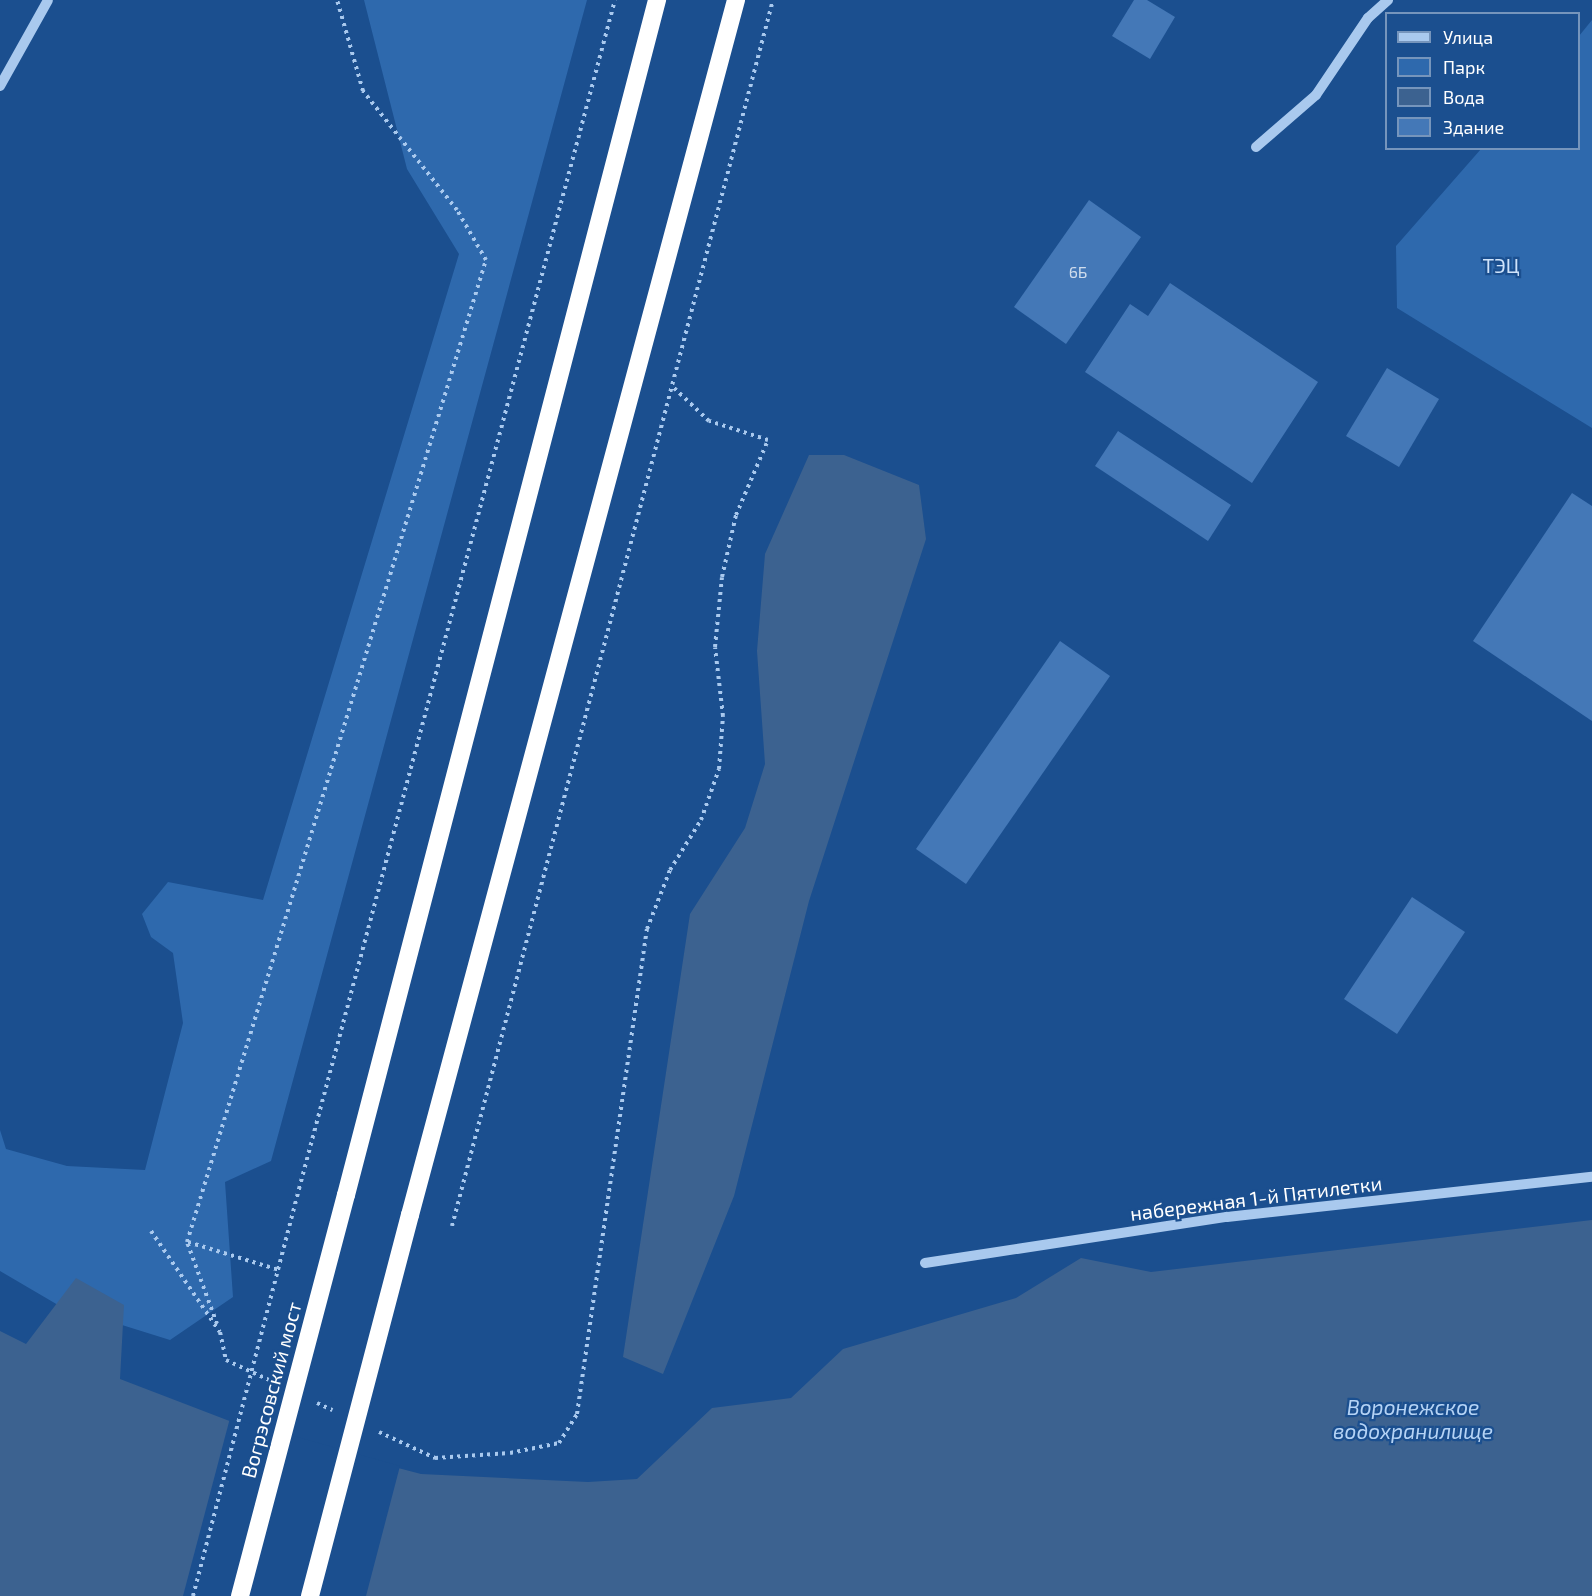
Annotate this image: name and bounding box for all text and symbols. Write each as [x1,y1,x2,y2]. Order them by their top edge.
legend [1385,12,1580,150]
text: Улица [1443,26,1493,48]
text: Парк [1443,56,1485,78]
text: Вода [1443,86,1485,108]
text: Здание [1443,116,1504,138]
park label: ТЭЦ [1483,253,1519,277]
house number: 6Б [1069,262,1087,282]
street label: набережная 1-й Пятилетки [1129,1171,1383,1225]
street label: Вогрэсовский мост [236,1299,306,1481]
water label: Воронежское водохранилище [1333,1394,1493,1444]

